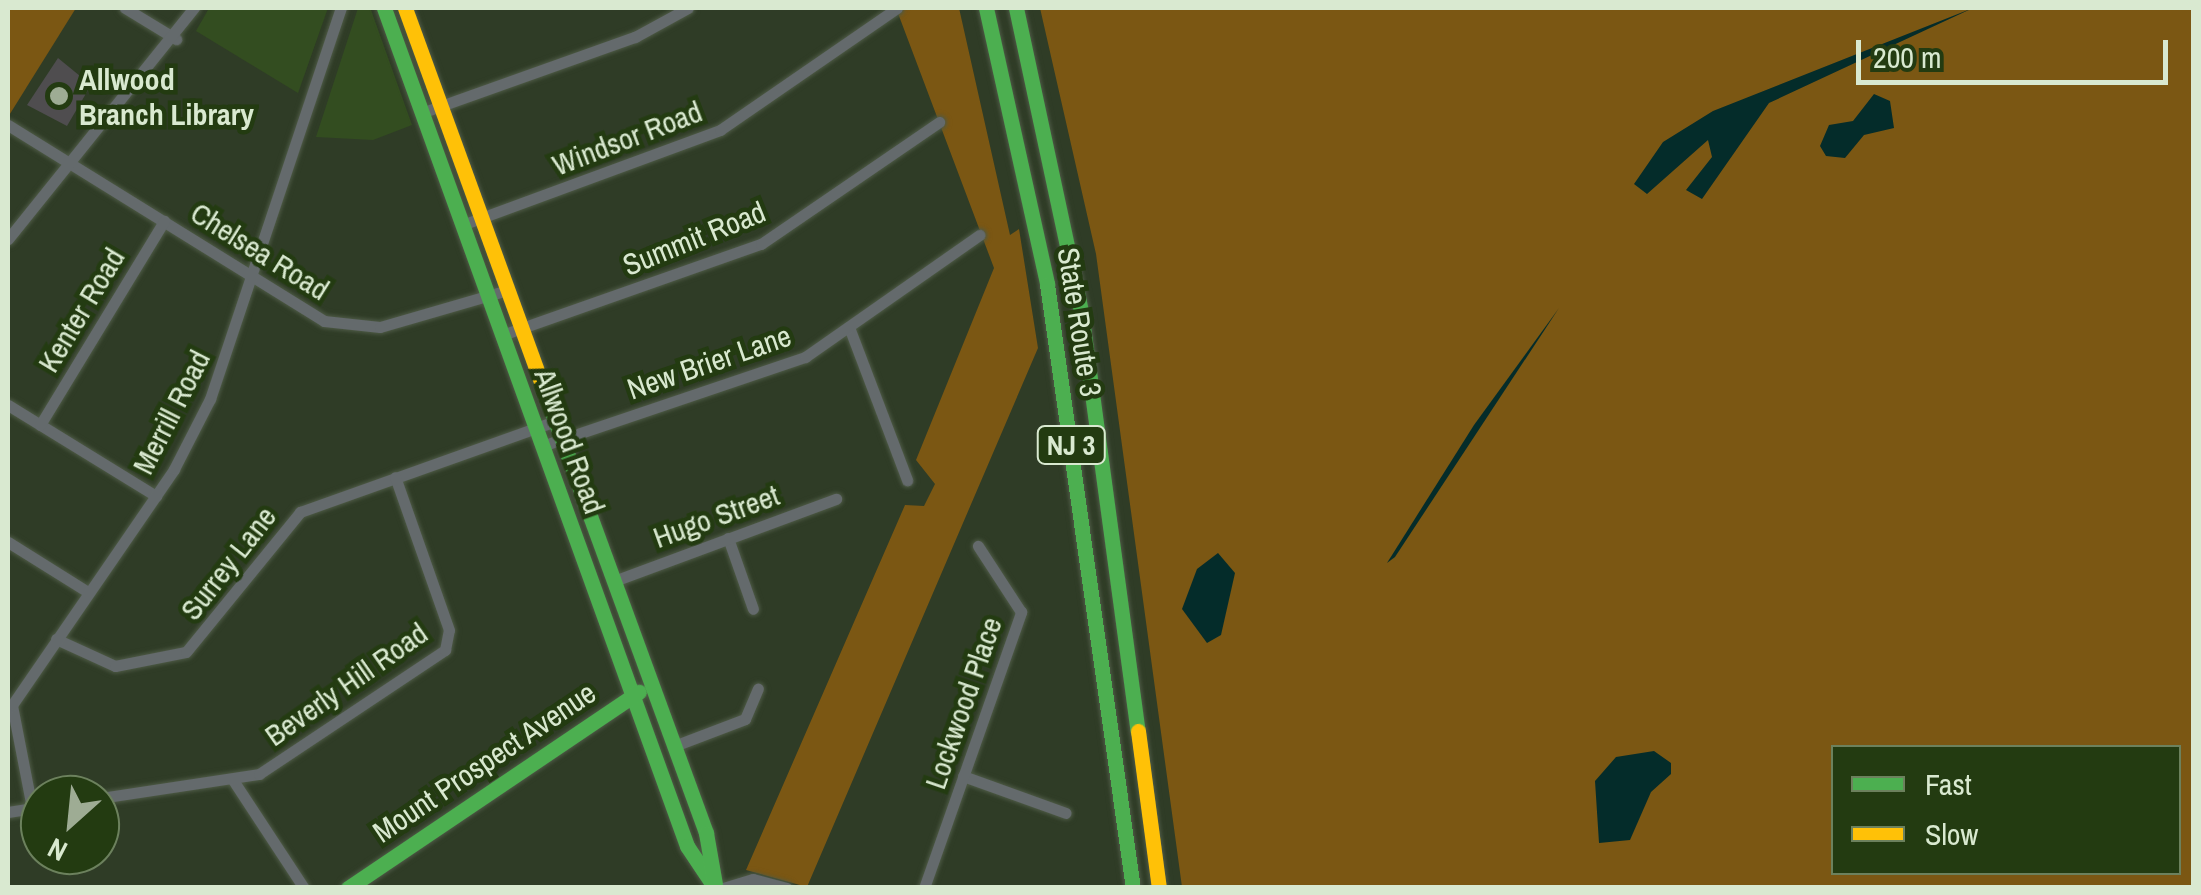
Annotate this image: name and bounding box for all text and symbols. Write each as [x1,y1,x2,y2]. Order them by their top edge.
scale bar [1861,20,2174,82]
text: 200 m [1873,37,1941,77]
place label: Allwood Branch Library [79,61,254,132]
marker: Allwood Branch Library [48,85,70,107]
street label: Windsor Road [547,93,707,183]
street label: Summit Road [618,193,770,283]
street label: Chelsea Road [184,194,336,308]
street label: Kenter Road [30,242,132,378]
street label: State Route 3 [1050,245,1110,399]
street label: New Brier Lane [622,317,796,407]
street label: Merrill Road [125,344,217,480]
street label: Allwood Road [527,364,613,518]
road number: NJ 3 [1036,422,1106,468]
street label: Hugo Street [648,477,784,555]
street label: Surrey Lane [173,499,283,627]
street label: Lockwood Place [917,612,1009,794]
street label: Beverly Hill Road [258,615,434,753]
street label: Mount Prospect Avenue [365,674,603,850]
legend [1831,745,2181,875]
text: Fast [1925,764,1972,804]
north arrow [20,775,120,875]
text: Slow [1925,814,1978,854]
text: N [41,829,73,871]

